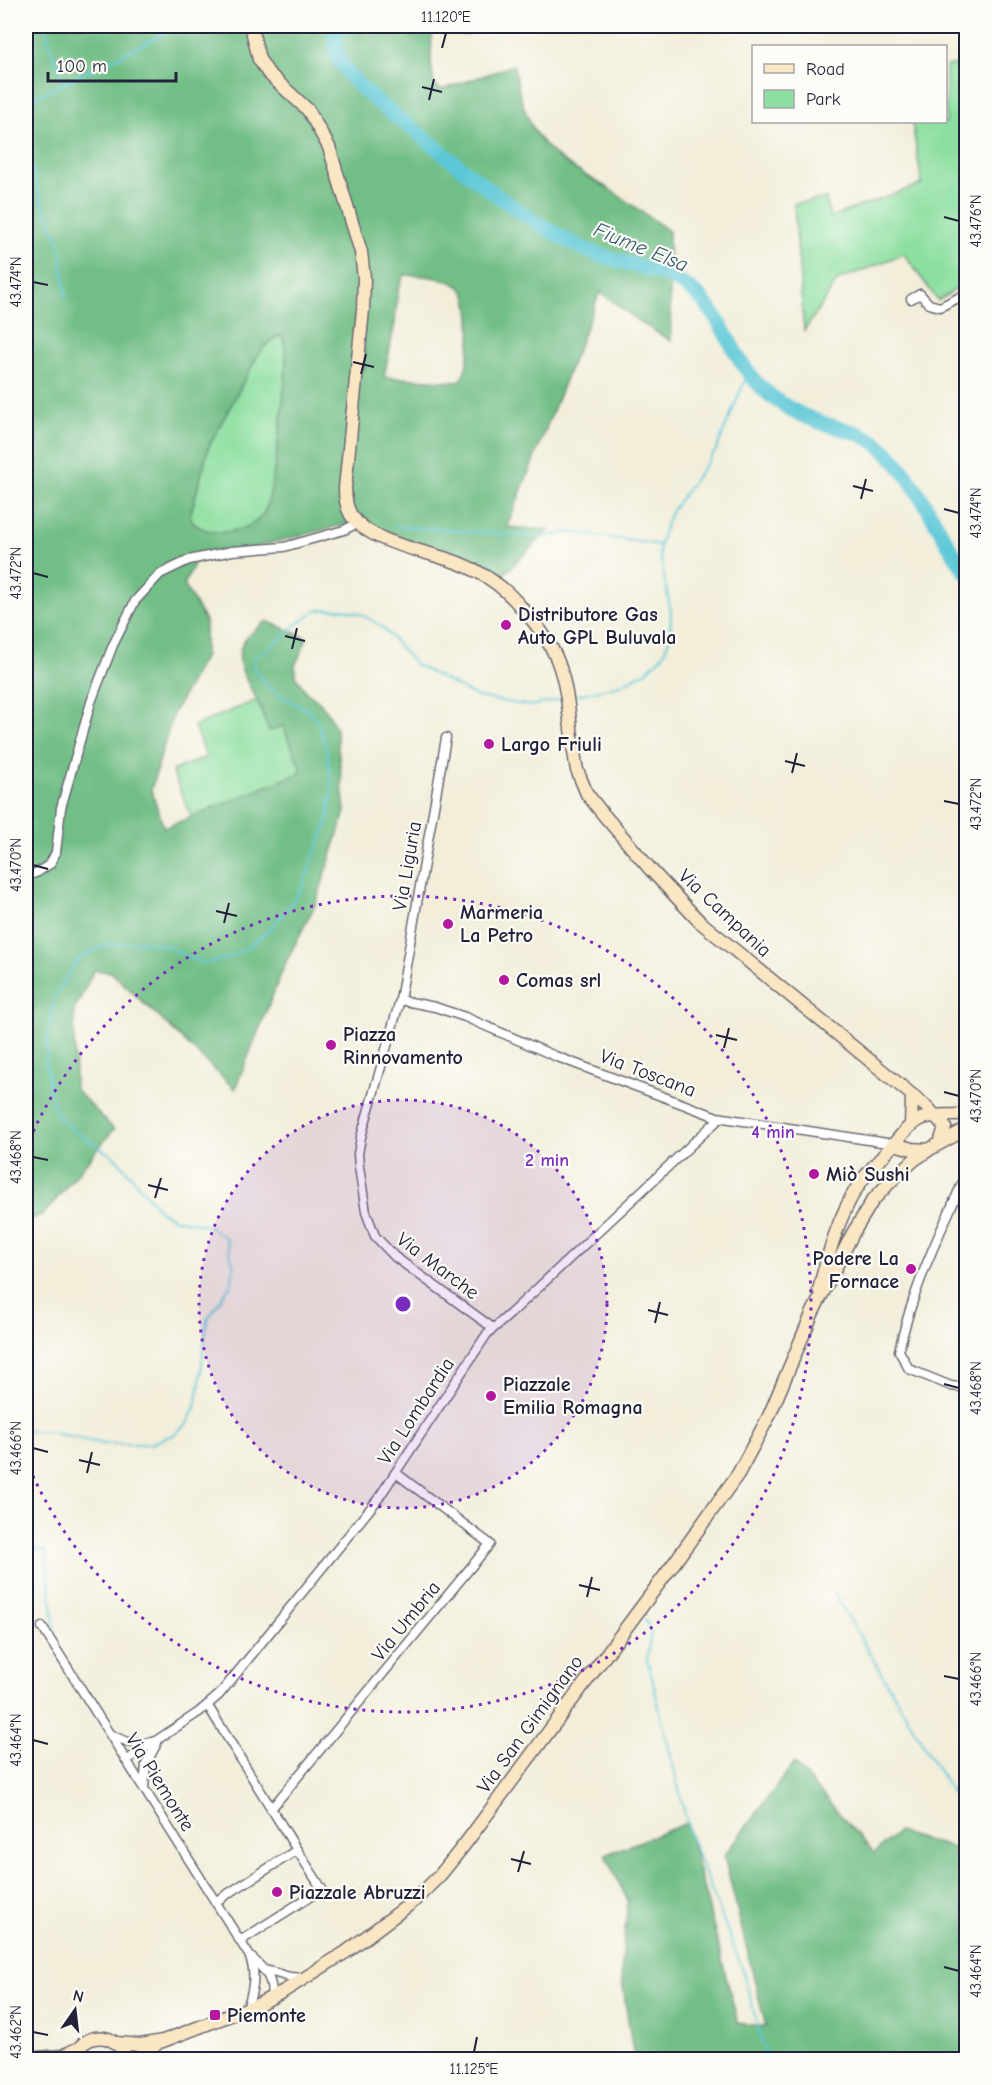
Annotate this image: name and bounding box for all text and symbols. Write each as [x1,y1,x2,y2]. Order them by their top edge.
text: 11.120°E [421,8,471,26]
scale bar [48,45,176,83]
legend [752,45,947,123]
text: 100 m [57,56,107,77]
text: Road [806,59,845,80]
text: Park [806,89,841,110]
text: 43.476°N [967,194,985,248]
water label: Fiume Elsa [590,217,692,277]
text: 43.474°N [7,256,25,308]
text: 43.474°N [967,487,985,539]
text: 43.472°N [7,547,25,599]
place label: Distributore Gas Auto GPL Buluvala [518,603,676,649]
marker: Distributore Gas Auto GPL Buluvala [499,618,513,632]
place label: Largo Friuli [501,733,602,756]
marker: Largo Friuli [482,737,496,751]
text: 43.472°N [967,778,985,830]
street label: Via Liguria [388,819,426,913]
text: 43.470°N [7,838,25,892]
street label: Via Campania [674,864,776,962]
place label: Marmeria La Petro [460,901,543,947]
marker: Marmeria La Petro [441,917,455,931]
place label: Comas srl [516,969,601,992]
marker: Comas srl [497,973,511,987]
place label: Piazza Rinnovamento [343,1023,463,1069]
marker: Piazza Rinnovamento [324,1038,338,1052]
street label: Via Toscana [597,1044,699,1102]
text: 43.470°N [967,1069,985,1123]
text: 4 min [751,1122,795,1143]
text: 43.468°N [7,1130,25,1184]
text: 2 min [525,1150,569,1171]
place label: Miò Sushi [826,1163,910,1186]
marker: Miò Sushi [807,1167,821,1181]
street label: Via Marche [392,1228,484,1304]
place label: Podere La Fornace [813,1247,899,1293]
marker: Podere La Fornace [904,1262,918,1276]
centre of rings [393,1294,413,1314]
street label: Via Lombardia [373,1353,459,1469]
text: 43.468°N [967,1361,985,1415]
place label: Piazzale Emilia Romagna [503,1373,643,1419]
marker: Piazzale Emilia Romagna [484,1389,498,1403]
text: 43.466°N [7,1421,25,1475]
street label: Via Umbria [367,1576,445,1666]
street label: Via San Gimignano [472,1651,588,1797]
text: 43.466°N [967,1652,985,1706]
text: 43.464°N [7,1713,25,1767]
street label: Via Piemonte [121,1729,199,1835]
place label: Piazzale Abruzzi [289,1881,426,1904]
marker: Piazzale Abruzzi [270,1885,284,1899]
text: 43.464°N [967,1944,985,1998]
north arrow [45,1980,105,2040]
text: N [71,1986,86,2006]
place label: Piemonte [227,2004,306,2027]
text: 43.462°N [7,2005,25,2059]
marker: Piemonte [208,2008,222,2022]
text: 11.125°E [450,2060,498,2078]

